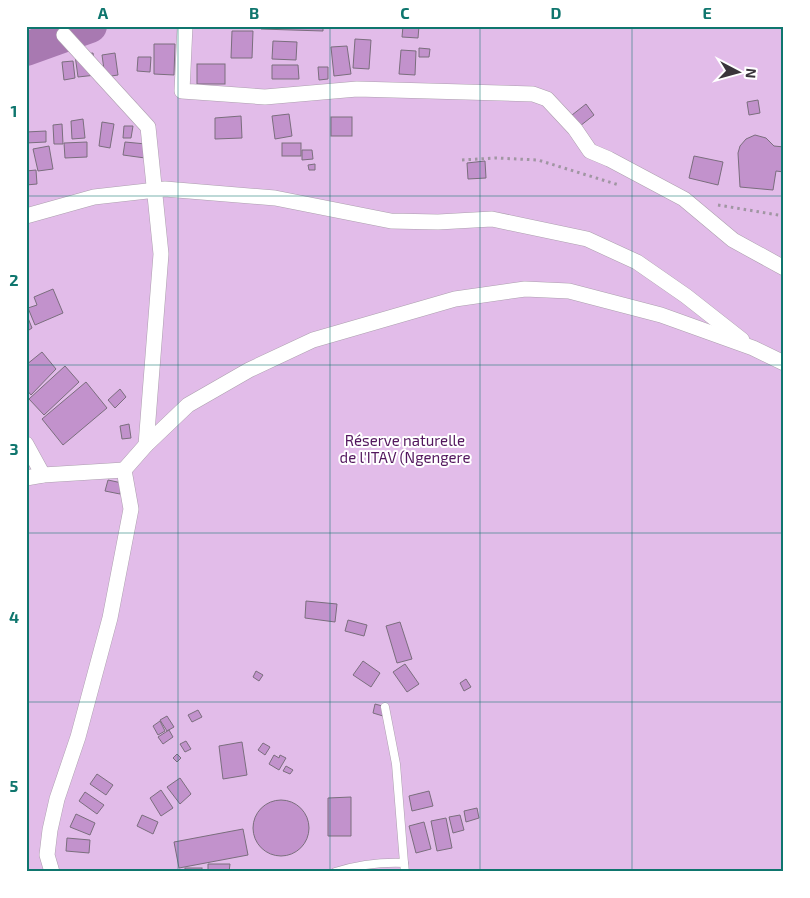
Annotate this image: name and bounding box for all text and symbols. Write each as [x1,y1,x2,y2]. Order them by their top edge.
text: A [98,3,109,22]
text: B [249,3,259,22]
text: C [400,3,410,22]
text: D [551,3,562,22]
text: E [702,3,712,22]
north arrow [712,48,762,98]
text: N [742,67,760,79]
text: 1 [11,101,17,120]
text: 2 [9,270,19,289]
park label: Réserve naturelle de l'ITAV (Ngengere [340,431,470,466]
text: 3 [9,439,19,458]
text: 4 [9,607,19,626]
text: 5 [10,776,19,795]

